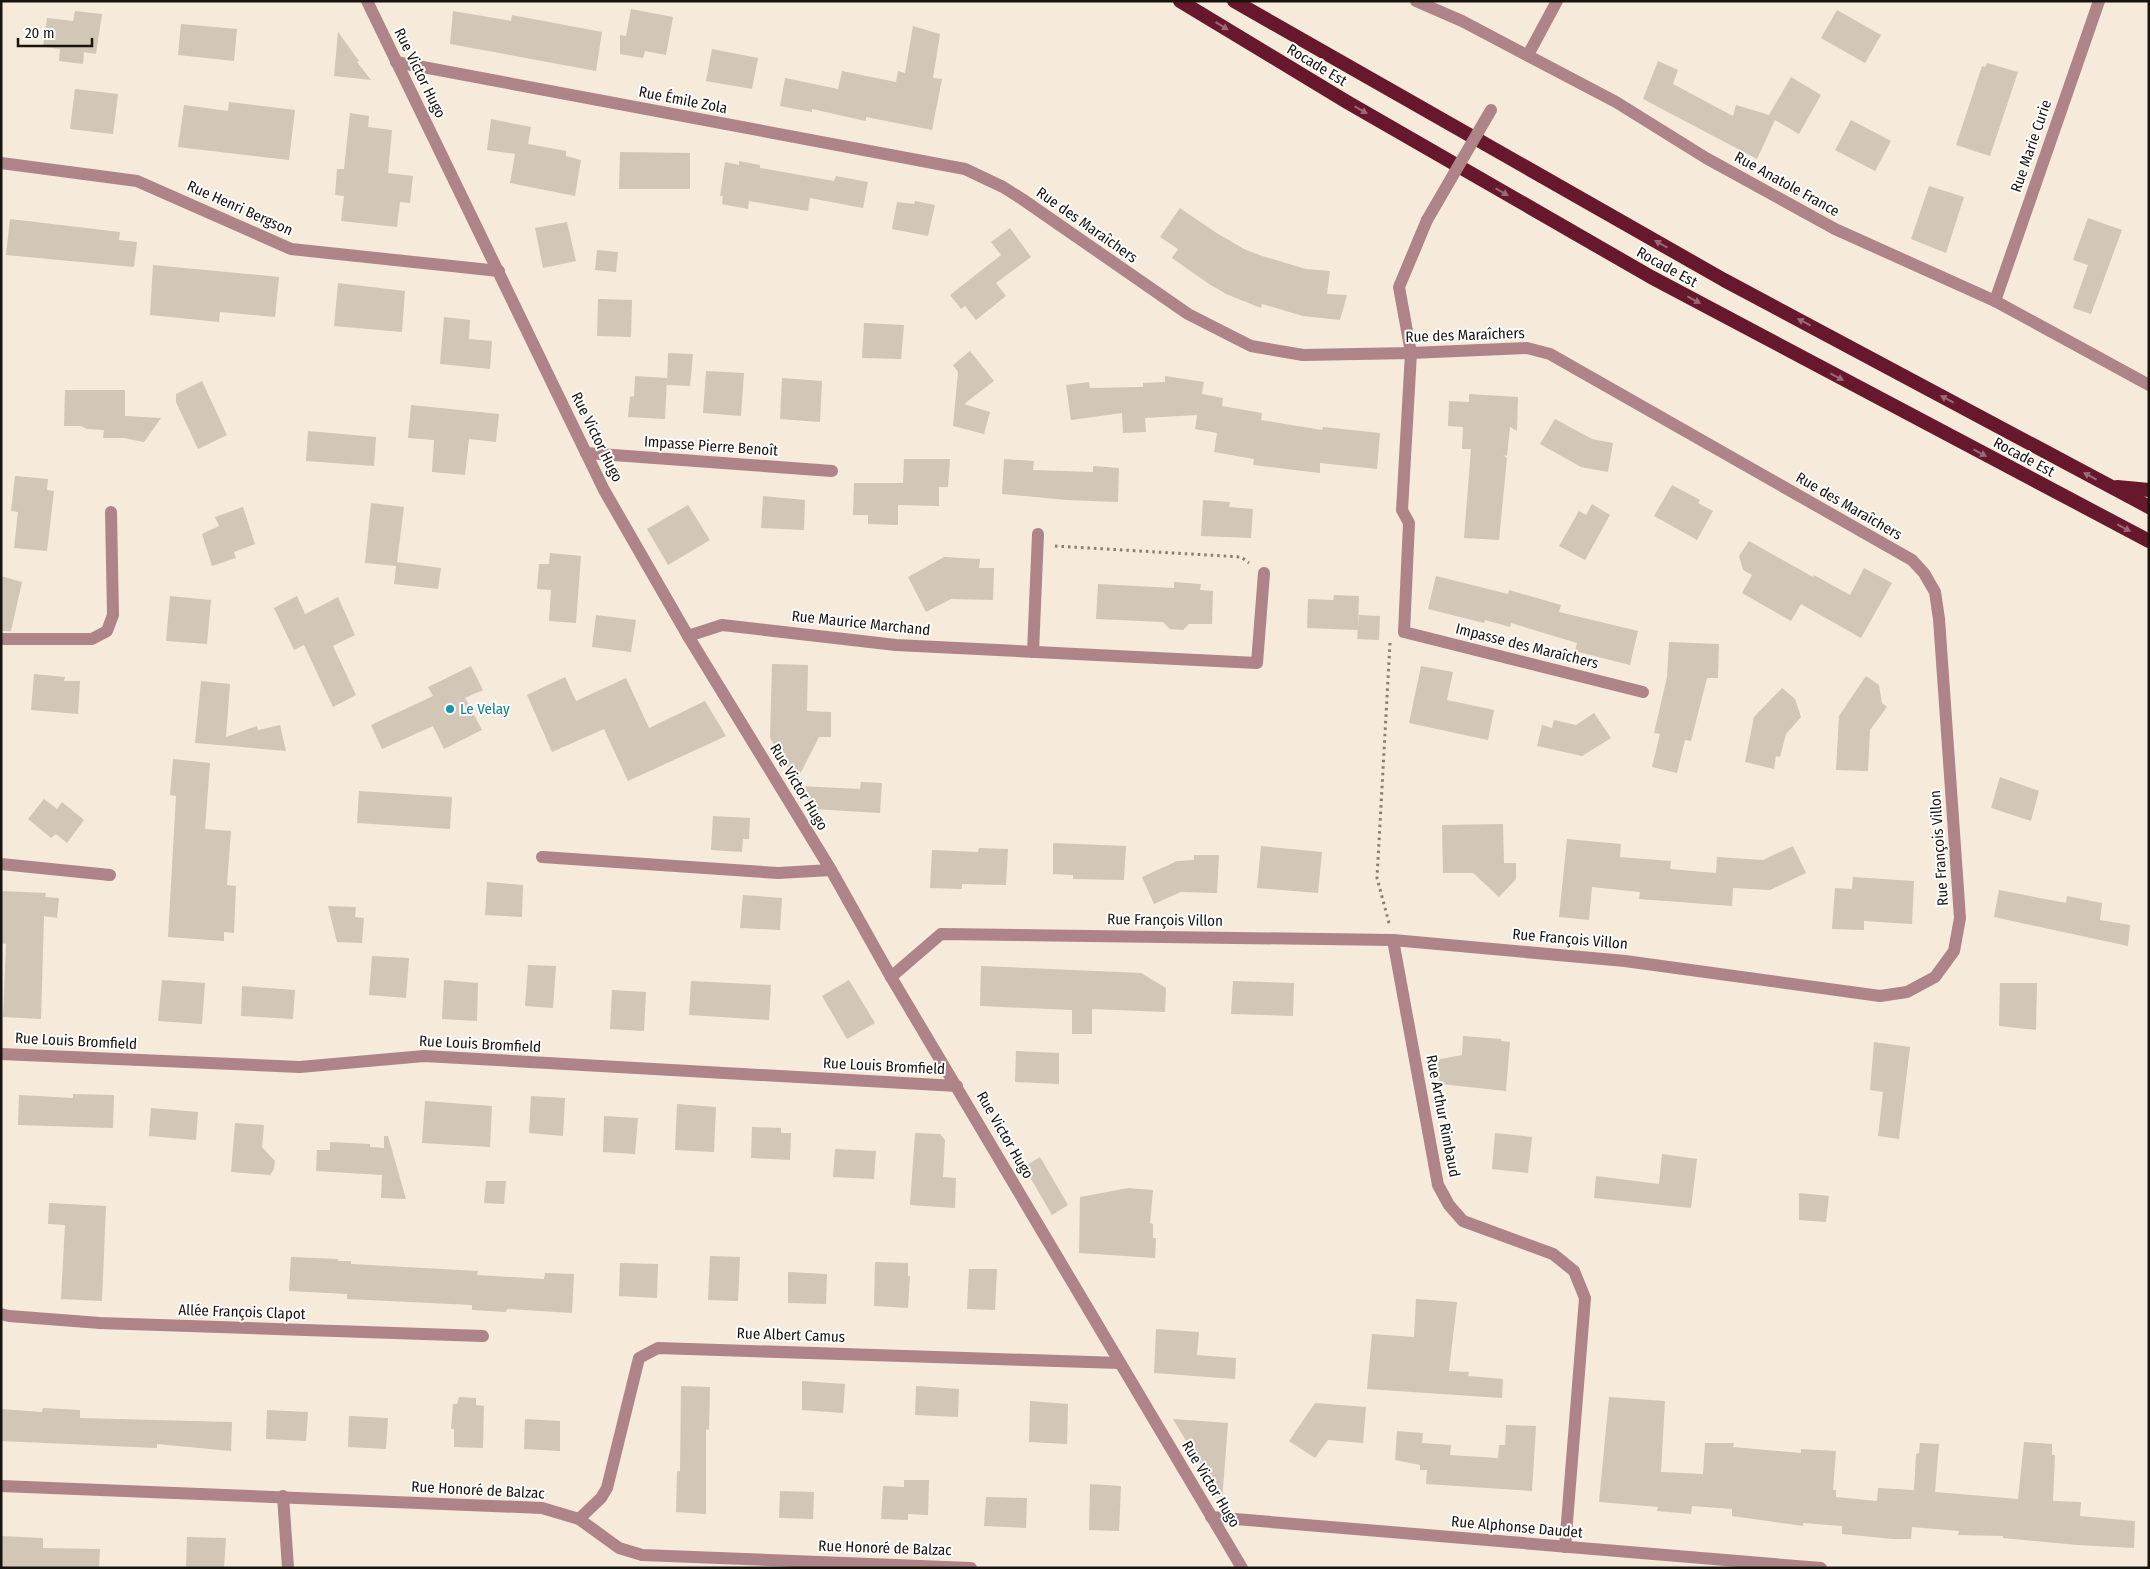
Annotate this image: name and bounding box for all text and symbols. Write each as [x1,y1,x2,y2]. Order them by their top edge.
scale bar [18,15,91,47]
one-way arrow [1215,22,1228,31]
text: 20 m [25,24,55,42]
street label: Rue Victor Hugo [390,25,450,121]
street label: Rocade Est [1284,40,1350,90]
street label: Rue Émile Zola [637,83,729,117]
street label: Rue Marie Curie [2007,97,2055,195]
one-way arrow [1355,106,1368,115]
street label: Rue Anatole France [1731,148,1843,220]
street label: Rue Henri Bergson [184,177,296,239]
street label: Rue des Maraîchers [1033,183,1141,267]
one-way arrow [1495,187,1508,196]
one-way arrow [1654,240,1669,248]
street label: Rocade Est [1633,243,1701,291]
one-way arrow [1687,296,1700,305]
one-way arrow [1797,318,1810,327]
street label: Rue des Maraîchers [1405,324,1525,346]
one-way arrow [1829,373,1844,381]
street label: Rue Victor Hugo [567,389,627,485]
one-way arrow [1940,395,1954,403]
street label: Impasse Pierre Benoît [643,432,779,460]
street label: Rocade Est [1990,433,2058,481]
one-way arrow [1973,449,1988,457]
street label: Rue des Maraîchers [1793,468,1905,544]
one-way arrow [2083,472,2097,480]
one-way arrow [2117,524,2132,532]
street label: Rue Maurice Marchand [791,607,931,639]
street label: Impasse des Maraîchers [1454,620,1600,672]
place label: Le Velay [460,700,510,718]
marker: Le Velay [444,703,456,715]
street label: Rue Victor Hugo [766,740,832,834]
street label: Rue François Villon [1926,790,1952,906]
street label: Rue François Villon [1107,910,1223,930]
street label: Rue François Villon [1512,925,1628,953]
street label: Rue Louis Bromfield [14,1029,138,1053]
street label: Rue Louis Bromfield [418,1032,542,1056]
street label: Rue Arthur Rimbaud [1422,1053,1464,1179]
street label: Rue Louis Bromfield [822,1054,946,1078]
street label: Rue Victor Hugo [973,1088,1037,1182]
street label: Allée François Clapot [178,1301,306,1323]
street label: Rue Albert Camus [736,1324,846,1346]
street label: Rue Victor Hugo [1178,1437,1244,1531]
street label: Rue Honoré de Balzac [411,1478,546,1503]
street label: Rue Alphonse Daudet [1450,1512,1584,1542]
street label: Rue Honoré de Balzac [818,1537,953,1559]

